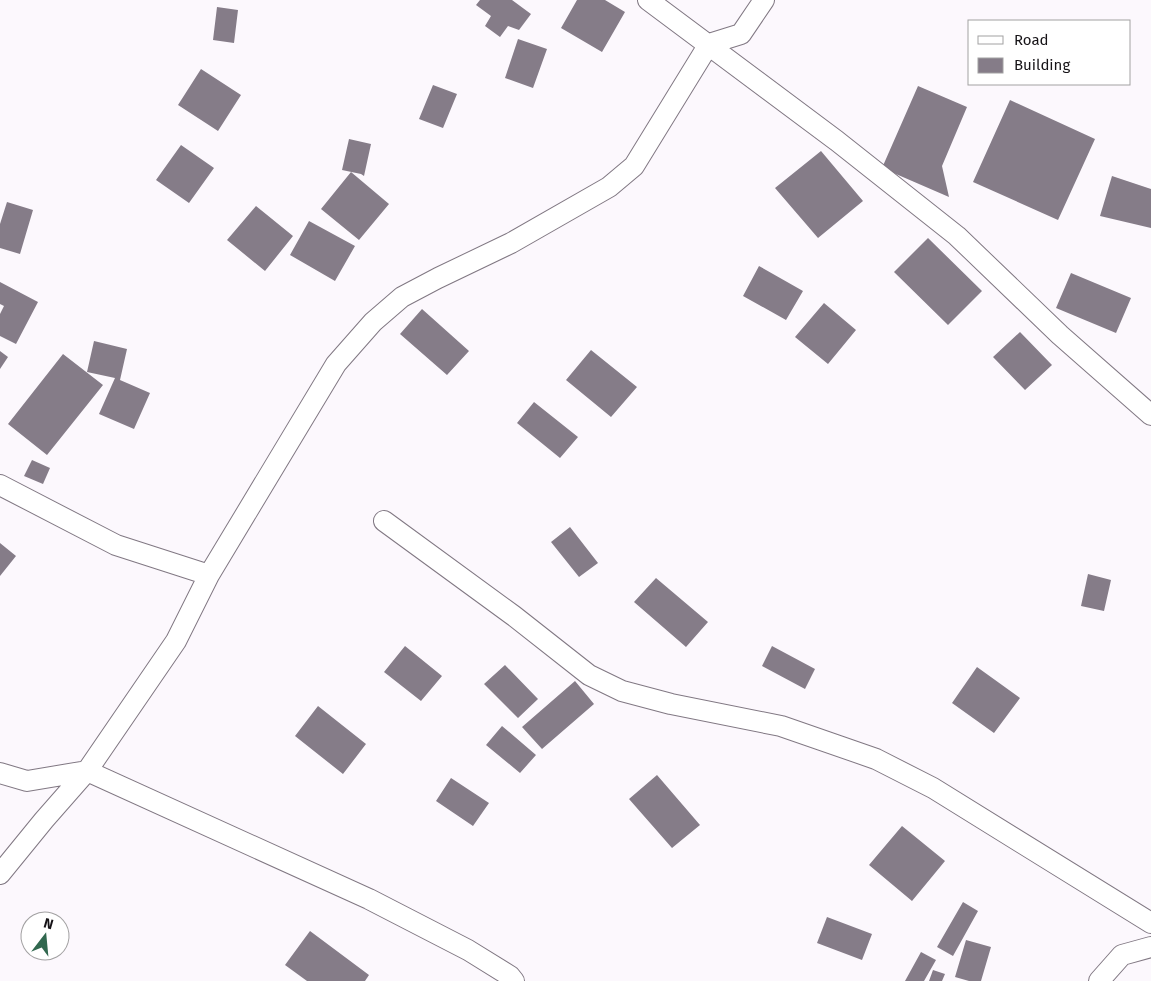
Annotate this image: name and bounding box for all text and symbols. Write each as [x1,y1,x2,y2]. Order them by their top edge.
legend [968,20,1131,85]
text: Road [1014,31,1049,49]
text: Building [1014,56,1070,74]
north arrow [20,911,70,961]
text: N [42,915,55,933]

